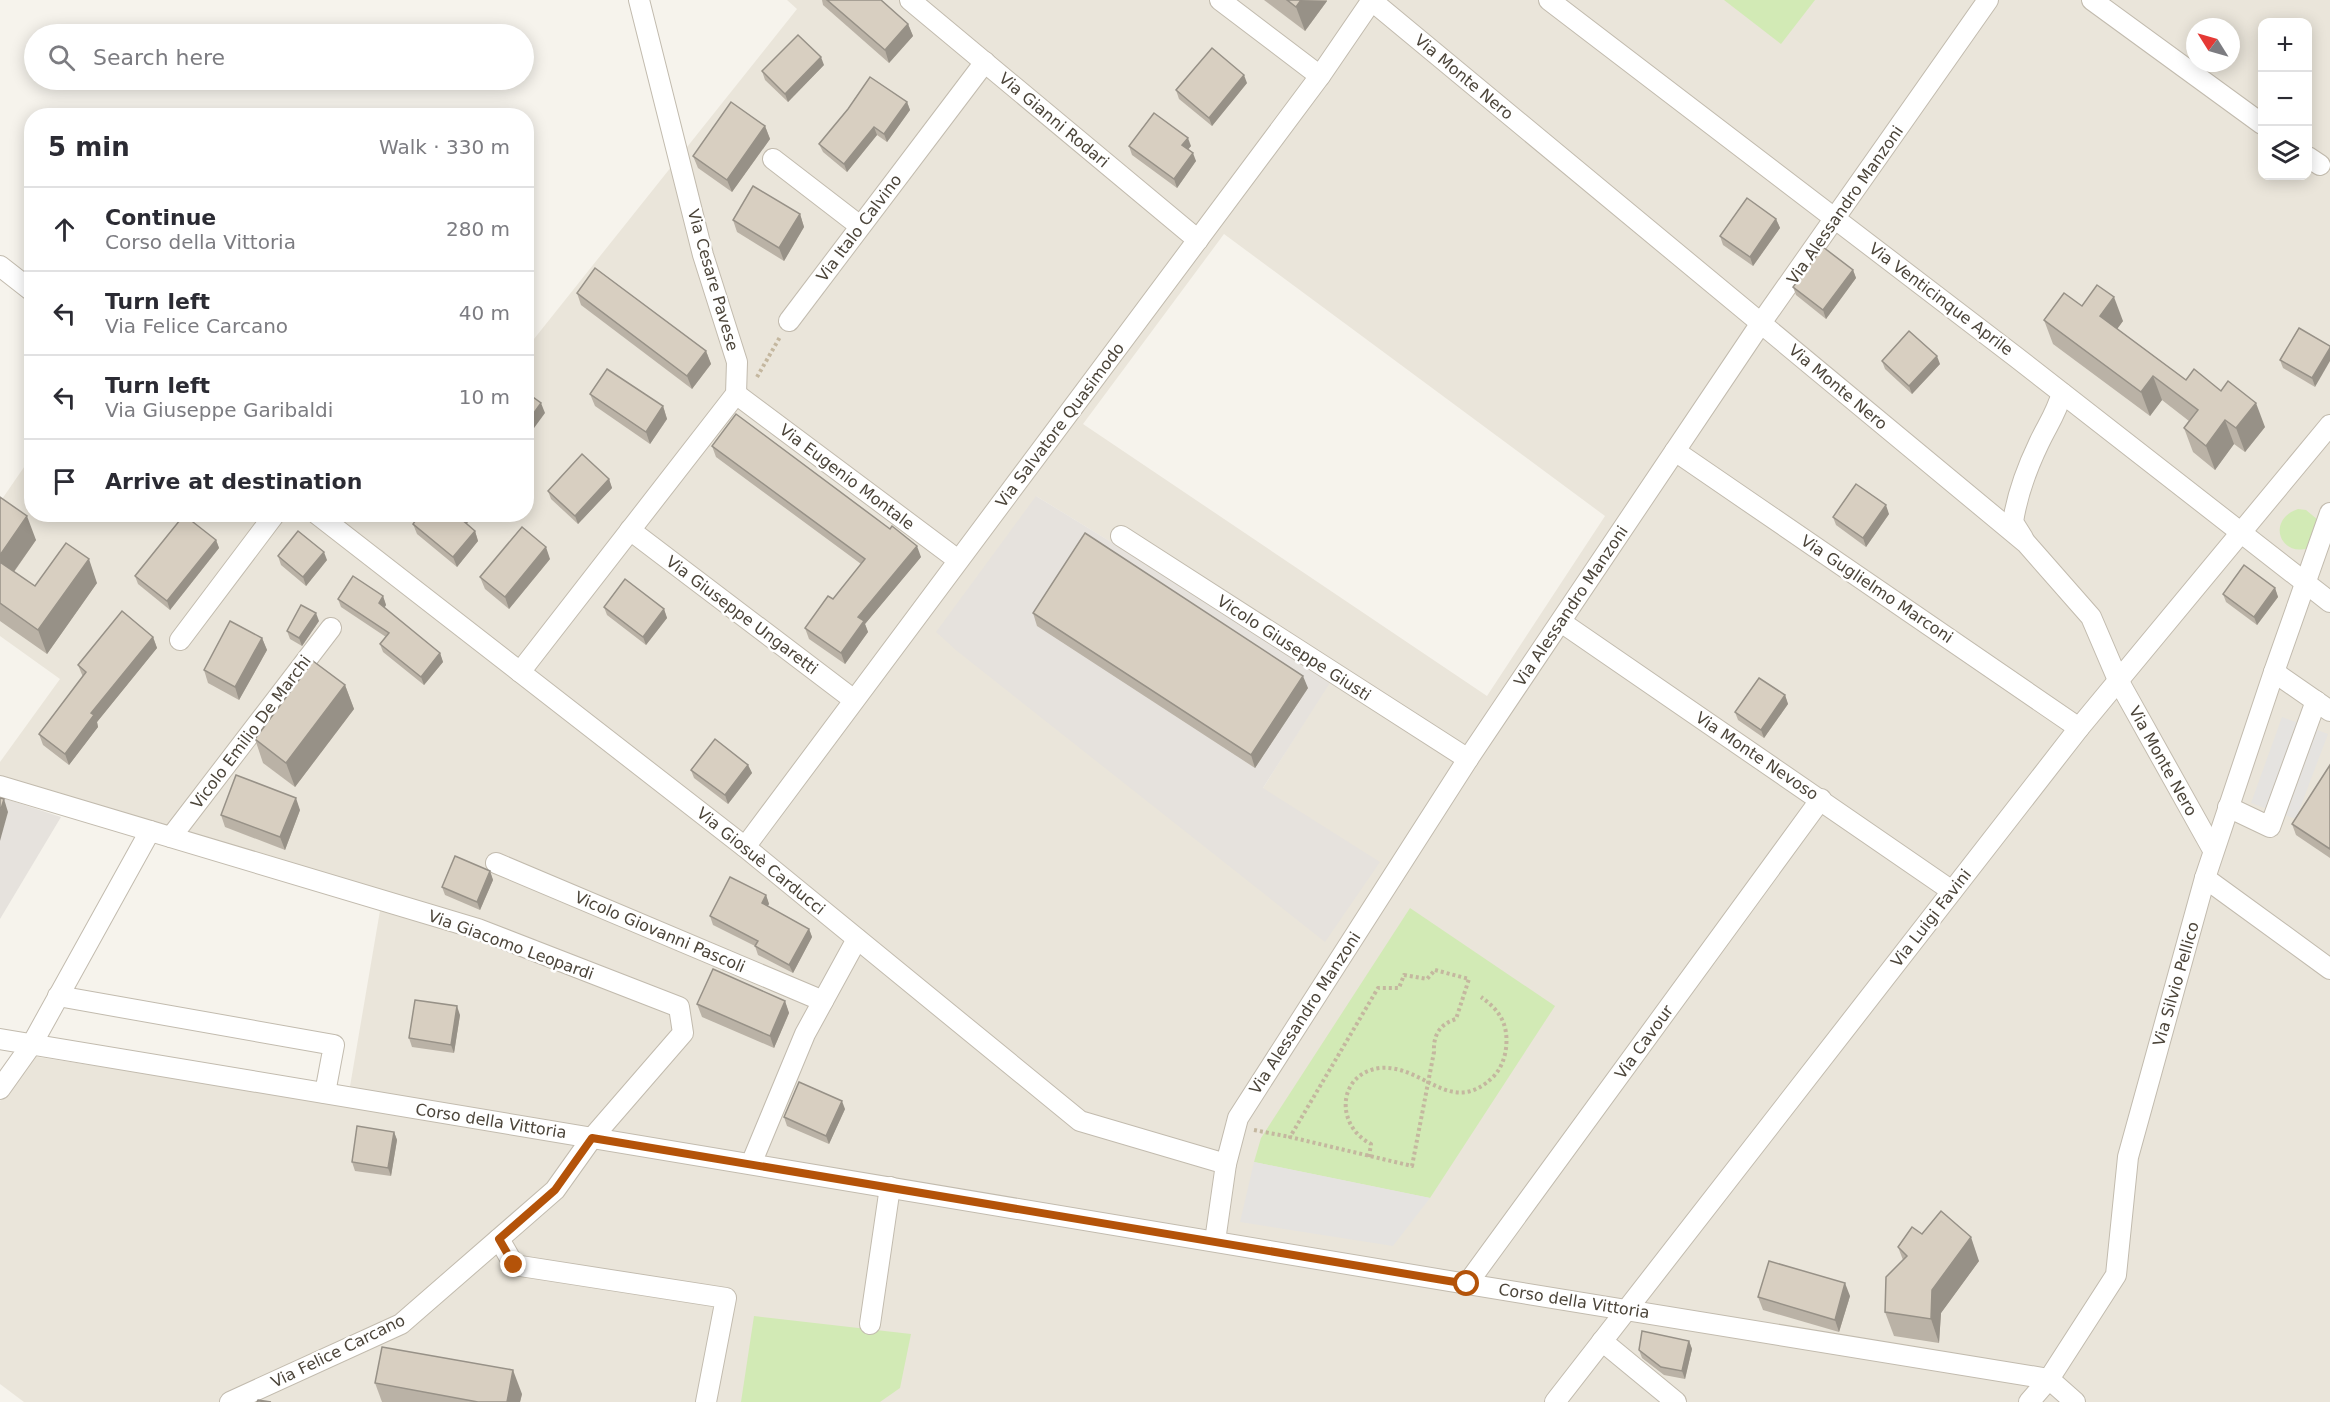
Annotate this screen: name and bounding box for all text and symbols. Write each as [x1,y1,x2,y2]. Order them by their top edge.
north arrow [2186,18,2240,72]
map controls [2258,18,2312,180]
button: + [2258,18,2312,72]
search box [24,24,534,90]
street label: Via Monte Nero [1411,30,1517,124]
icon: search [45,41,78,74]
text: Search here [93,45,225,70]
street label: Via Gianni Rodari [995,69,1113,171]
button: − [2258,72,2312,126]
street label: Via Alessandro Manzoni [1783,122,1907,288]
button: layers [2258,126,2312,180]
text: 5 min [48,132,130,162]
text: Walk · 330 m [379,135,510,159]
street label: Via Italo Calvino [813,171,905,285]
text: Continue [105,205,216,230]
street label: Via Cesare Pavese [684,207,742,353]
icon: ahead [48,213,81,246]
text: 280 m [446,217,510,241]
text: Corso della Vittoria [105,230,296,254]
street label: Via Venticinque Aprile [1865,239,2017,359]
text: Turn left [105,289,210,314]
icon: left [48,297,81,330]
text: 40 m [459,301,510,325]
text: Via Felice Carcano [105,314,288,338]
street label: Via Salvatore Quasimodo [992,339,1128,511]
street label: Via Monte Nero [1785,340,1891,434]
text: Turn left [105,373,210,398]
icon: left [48,381,81,414]
text: 10 m [459,385,510,409]
text: Via Giuseppe Garibaldi [105,398,333,422]
street label: Via Eugenio Montale [776,420,918,534]
icon: arrive [48,465,81,498]
text: Arrive at destination [105,469,362,494]
street label: Via Alessandro Manzoni [1510,522,1632,690]
street label: Via Guglielmo Marconi [1797,531,1957,647]
street label: Via Giuseppe Ungaretti [662,552,822,678]
street label: Vicolo Giuseppe Giusti [1214,591,1374,705]
street label: Vicolo Emilio De Marchi [187,651,315,813]
street label: Via Monte Nero [2125,703,2201,819]
street label: Via Monte Nevoso [1692,708,1822,804]
street label: Via Giosuè Carducci [693,803,829,919]
street label: Via Luigi Favini [1887,865,1975,971]
street label: Vicolo Giovanni Pascoli [572,887,748,977]
street label: Via Giacomo Leopardi [426,906,596,984]
street label: Via Silvio Pellico [2149,920,2203,1048]
street label: Via Alessandro Manzoni [1245,928,1365,1098]
street label: Via Cavour [1611,1001,1677,1083]
street label: Corso della Vittoria [414,1100,568,1142]
route end [500,1251,526,1277]
route start [1453,1270,1479,1296]
street label: Corso della Vittoria [1497,1280,1651,1322]
street label: Via Felice Carcano [268,1310,408,1392]

